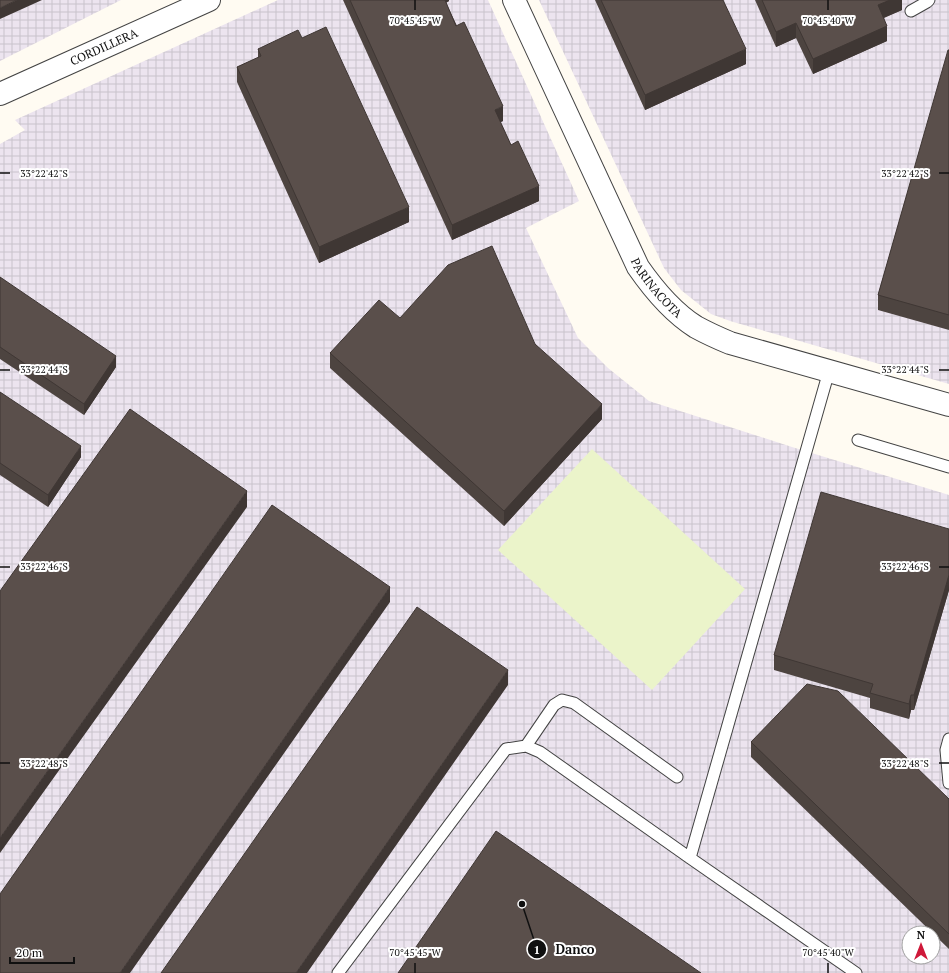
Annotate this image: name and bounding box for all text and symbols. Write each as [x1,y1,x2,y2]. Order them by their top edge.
text: 70°45'45"W [389,14,441,27]
text: 70°45'40"W [802,14,854,27]
street label: CORDILLERA [68,25,141,69]
text: 33°22'42"S [20,167,68,180]
text: 33°22'42"S [881,167,929,180]
street label: PARINACOTA [628,255,686,321]
text: 33°22'44"S [20,363,68,376]
text: 33°22'44"S [881,363,929,376]
text: 33°22'46"S [20,560,68,573]
text: 33°22'46"S [881,560,929,573]
text: 33°22'48"S [20,757,68,770]
text: 33°22'48"S [881,757,929,770]
north arrow [901,925,941,965]
text: N [917,928,926,942]
callout: Danco [527,937,602,962]
scale bar [10,939,74,965]
text: Danco [555,940,595,958]
text: 1 [534,942,540,957]
text: 20 m [16,945,43,960]
text: 70°45'45"W [389,946,441,959]
text: 70°45'40"W [802,946,854,959]

